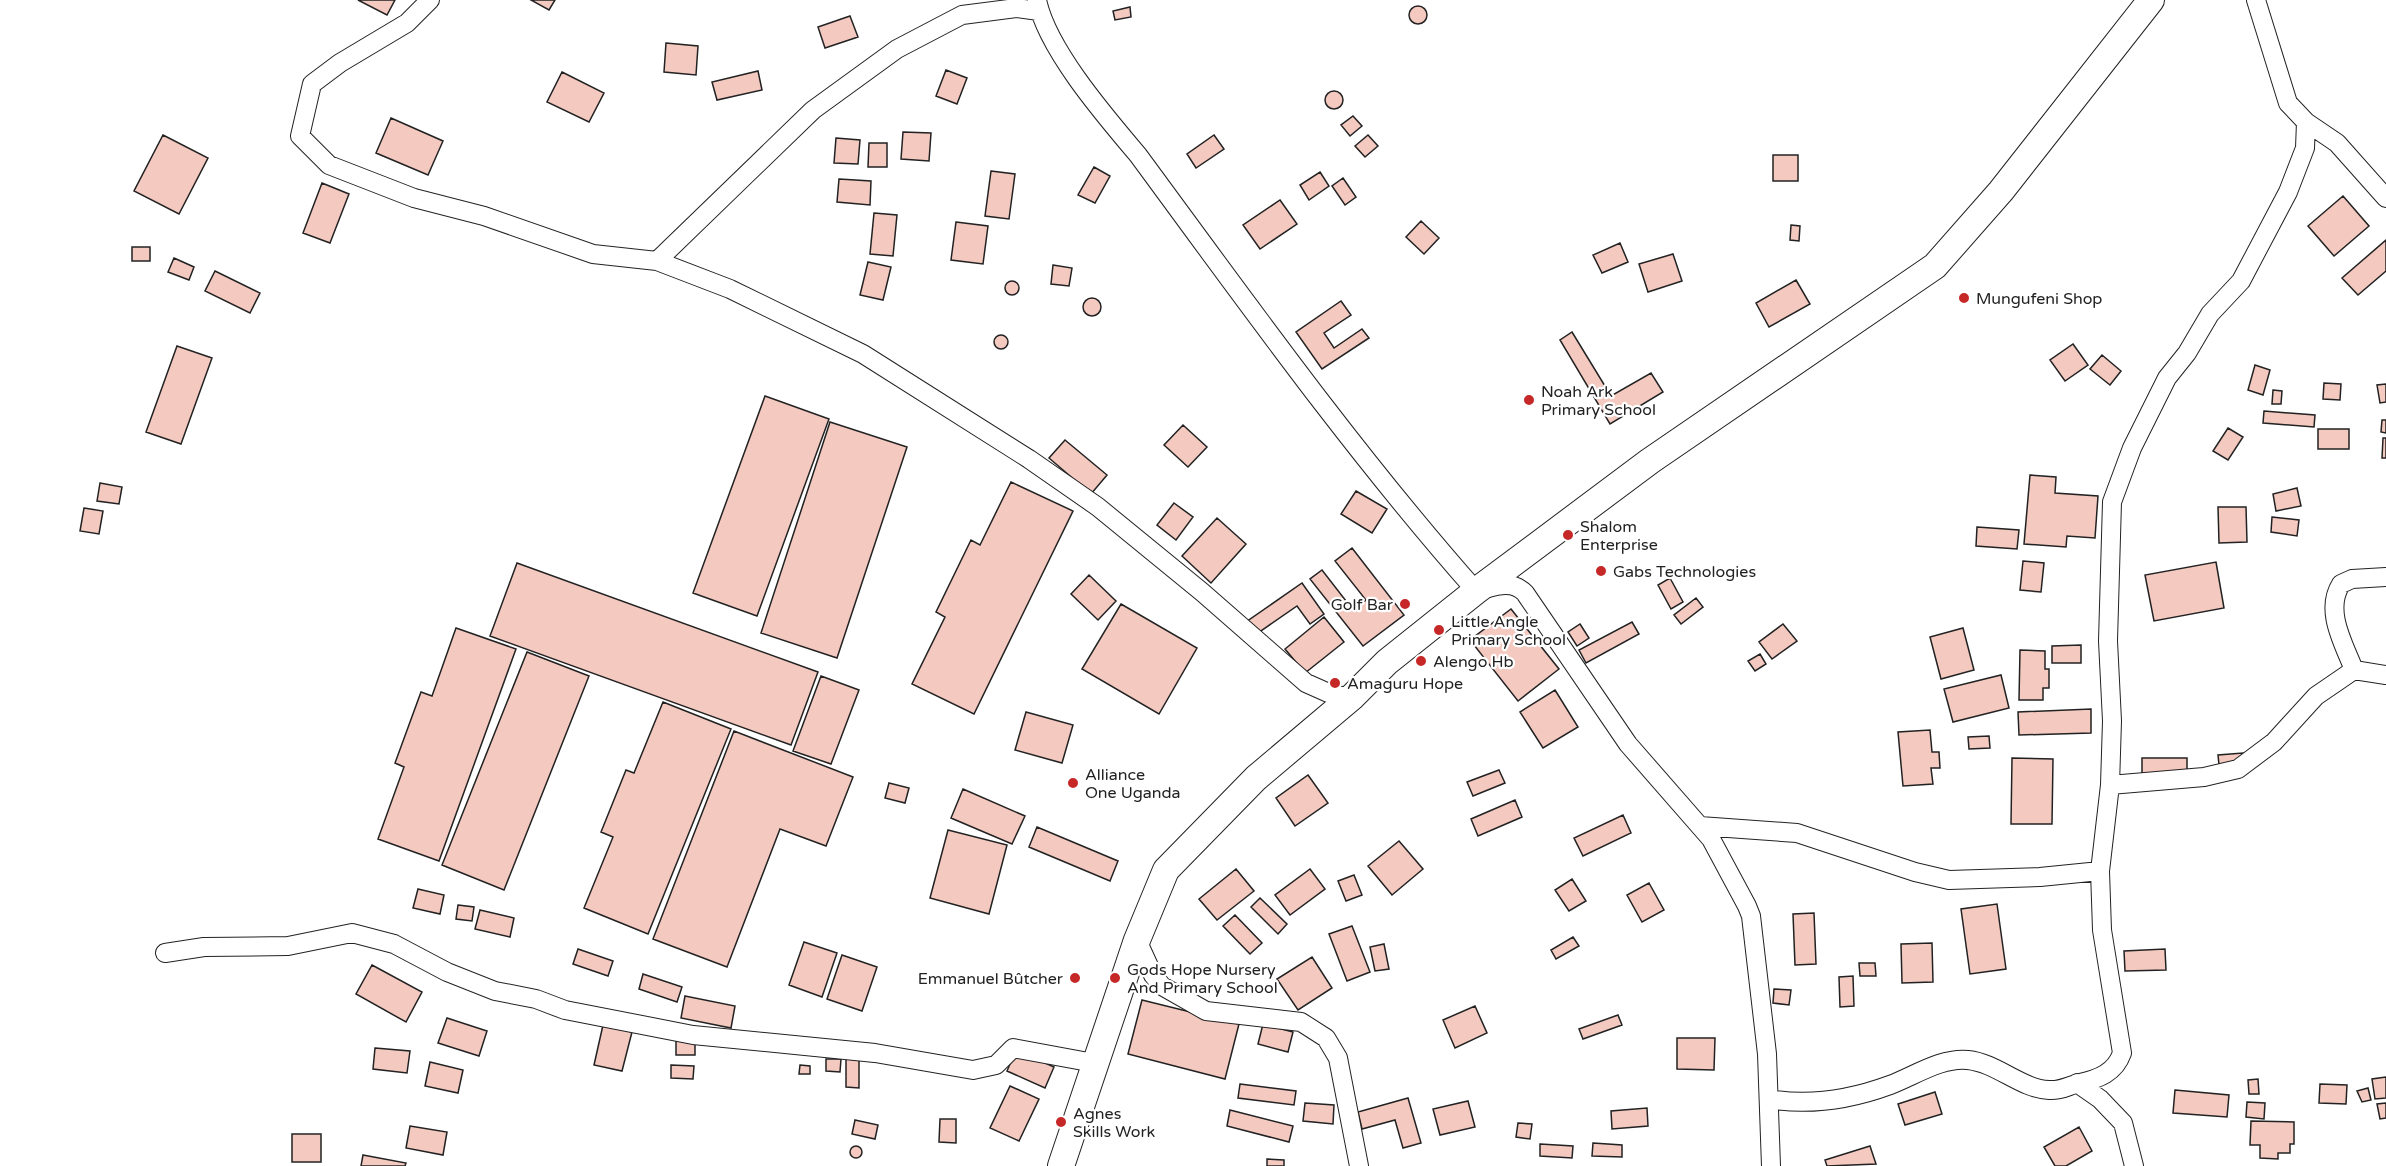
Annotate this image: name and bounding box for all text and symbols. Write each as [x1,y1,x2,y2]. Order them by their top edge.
place label: Mungufeni Shop [1976,289,2102,309]
marker: Mungufeni Shop [1957,291,1971,305]
place label: Noah Ark Primary School [1541,382,1656,420]
marker: Noah Ark Primary School [1522,393,1536,407]
place label: Shalom Enterprise [1580,517,1658,555]
marker: Shalom Enterprise [1561,528,1575,542]
place label: Gabs Technologies [1613,562,1756,582]
marker: Gabs Technologies [1594,564,1608,578]
place label: Golf Bar [1331,595,1394,615]
marker: Golf Bar [1398,597,1412,611]
place label: Little Angle Primary School [1451,612,1566,650]
marker: Little Angle Primary School [1432,623,1446,637]
place label: Alengo Hb [1433,652,1514,672]
marker: Alengo Hb [1414,654,1428,668]
place label: Amaguru Hope [1347,674,1463,694]
marker: Amaguru Hope [1328,676,1342,690]
place label: Alliance One Uganda [1085,765,1181,803]
marker: Alliance One Uganda [1066,776,1080,790]
place label: Gods Hope Nursery And Primary School [1127,960,1278,998]
place label: Emmanuel Bûtcher [918,969,1064,989]
marker: Emmanuel Bûtcher [1068,971,1082,985]
marker: Gods Hope Nursery And Primary School [1108,971,1122,985]
place label: Agnes Skills Work [1073,1104,1156,1142]
marker: Agnes Skills Work [1054,1115,1068,1129]

